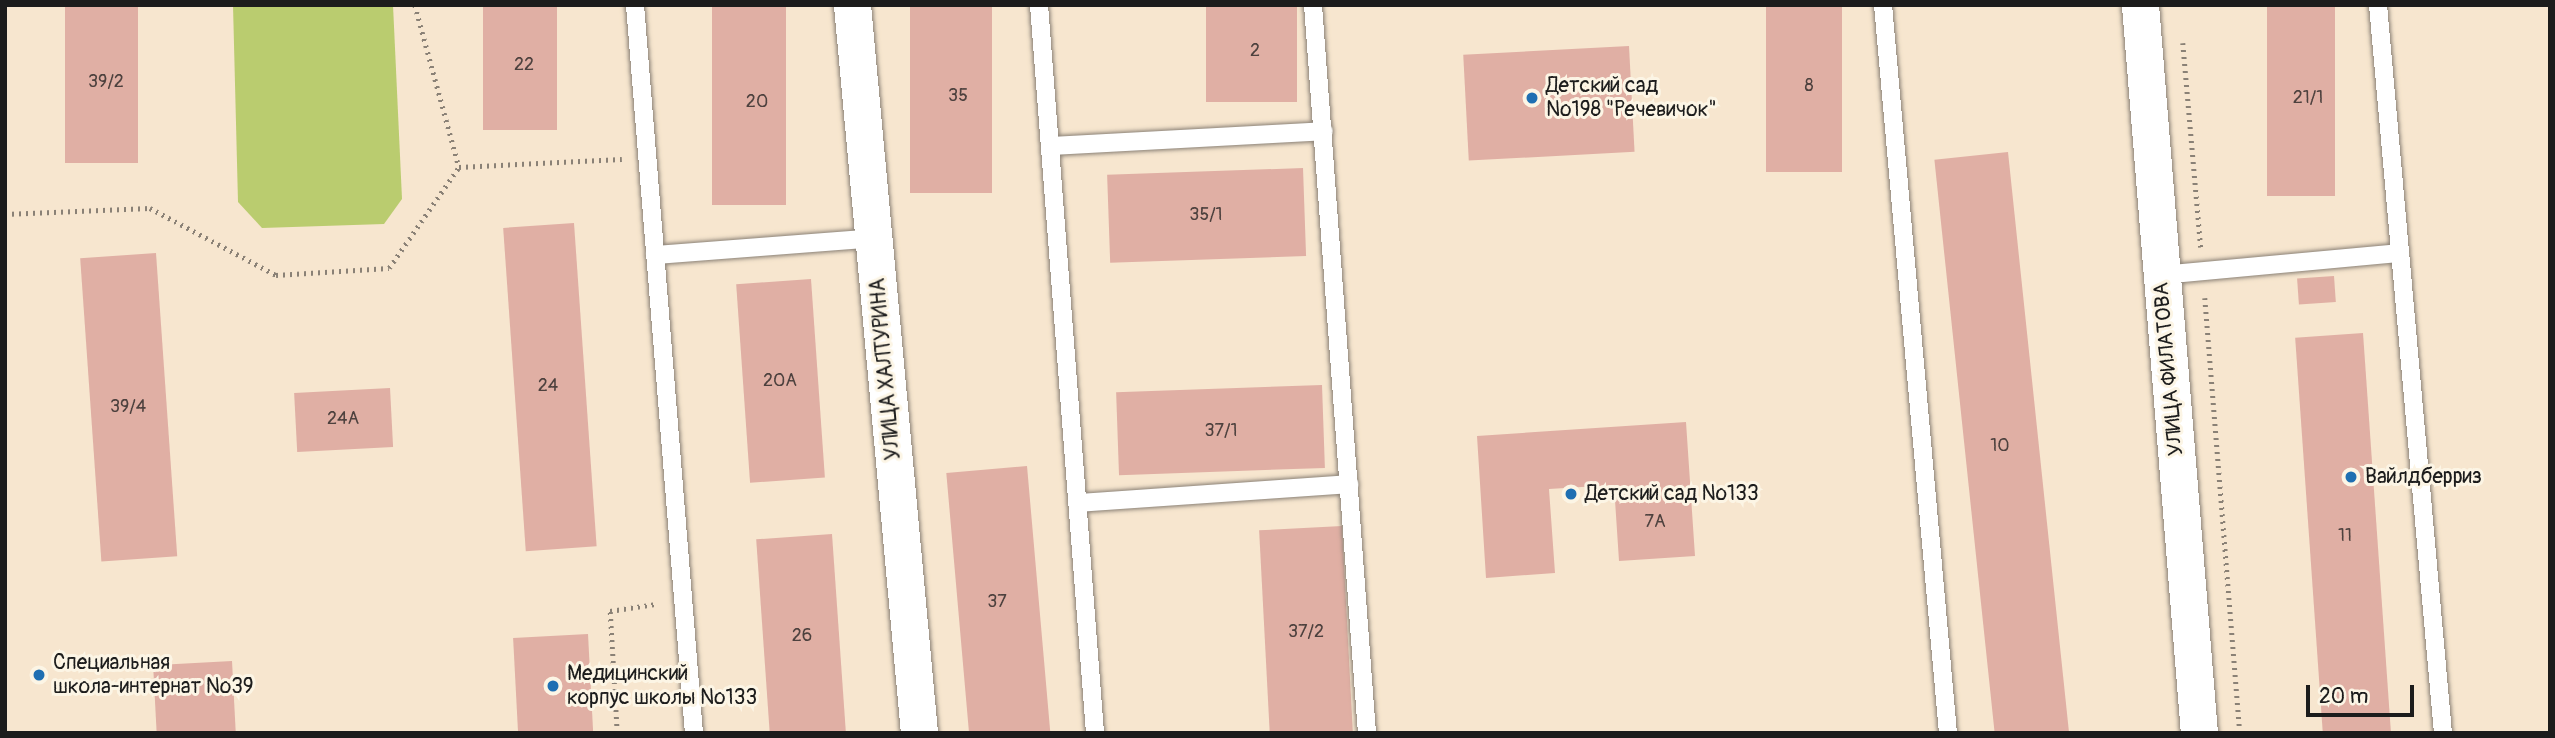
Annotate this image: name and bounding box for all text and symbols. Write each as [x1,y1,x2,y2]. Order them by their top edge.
house number: 2 [1250,40,1260,62]
house number: 22 [514,54,534,76]
house number: 39/2 [88,71,124,93]
place label: Детский сад №198 "Речевичок" [1546,73,1717,123]
house number: 8 [1804,75,1814,97]
house number: 35 [948,85,968,107]
house number: 21/1 [2293,87,2323,109]
marker: Детский сад №198 "Речевичок" [1524,90,1540,106]
house number: 20 [746,91,768,113]
house number: 35/1 [1189,204,1223,226]
street label: УЛИЦА ХАЛТУРИНА [865,277,907,461]
street label: УЛИЦА ФИЛАТОВА [2149,281,2189,457]
house number: 20А [763,370,797,392]
house number: 24 [538,375,558,397]
house number: 39/4 [110,396,146,418]
house number: 24А [327,408,359,430]
house number: 37/1 [1204,420,1238,442]
house number: 10 [1990,435,2010,457]
place label: Вайлдберриз [2365,464,2482,490]
marker: Вайлдберриз [2343,469,2359,485]
place label: Детский сад №133 [1585,481,1759,507]
marker: Детский сад №133 [1563,486,1579,502]
house number: 7А [1644,511,1666,533]
house number: 11 [2338,525,2352,547]
house number: 37 [987,591,1007,613]
house number: 37/2 [1288,621,1324,643]
house number: 26 [792,625,812,647]
place label: Специальная школа-интернат №39 [53,650,254,700]
place label: Медицинский корпус школы №133 [567,661,757,711]
marker: Специальная школа-интернат №39 [31,667,47,683]
scale bar [2310,672,2418,716]
marker: Медицинский корпус школы №133 [545,678,561,694]
text: 20 m [2319,683,2368,710]

